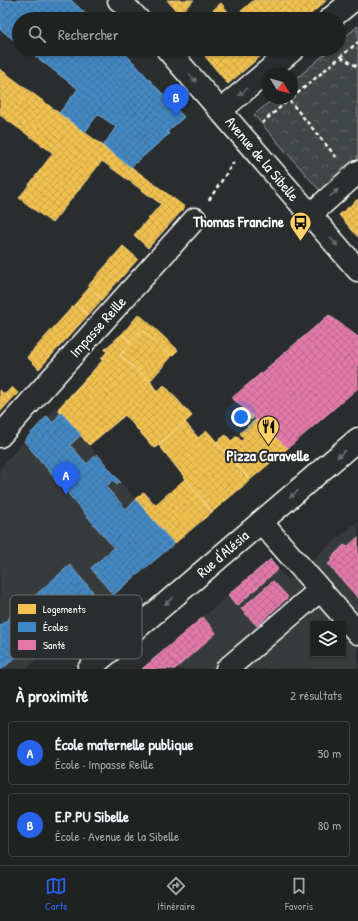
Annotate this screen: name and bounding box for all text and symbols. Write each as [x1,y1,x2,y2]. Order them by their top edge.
search box [12,12,346,56]
icon: search [26,23,48,45]
text: Rechercher [58,24,119,45]
north arrow [262,68,298,104]
one-way arrow [188,73,197,83]
pin: B [163,84,189,117]
one-way arrow [237,88,248,96]
street label: Avenue de la Sibelle [221,112,304,206]
one-way arrow [329,189,339,198]
bus stop icon: Thomas Francine [287,209,313,242]
place label: Thomas Francine [192,211,284,232]
one-way arrow [329,237,338,248]
street label: Impasse Reille [65,292,131,362]
your location [231,407,251,427]
restaurant icon: Pizza Caravelle [255,414,281,447]
place label: Pizza Caravelle [227,445,309,466]
one-way arrow [336,449,346,458]
pin: A [53,462,79,495]
one-way arrow [289,489,299,498]
street label: Rue d'Alésia [192,525,253,582]
legend [10,595,142,659]
one-way arrow [163,596,174,605]
text: Logements [43,602,86,616]
text: Écoles [43,620,68,634]
map controls [310,621,346,657]
button: layers [310,621,346,657]
text: Santé [43,638,66,652]
text: À proximité [16,684,88,707]
text: 2 résultats [290,686,342,704]
text: École maternelle publique [55,734,193,755]
text: A [27,744,33,762]
text: 50 m [318,744,341,762]
text: École · Impasse Reille [55,755,154,773]
text: E.P.PU Sibelle [55,806,129,827]
text: B [27,816,33,834]
text: 80 m [318,816,341,834]
text: École · Avenue de la Sibelle [55,827,179,845]
tab: Carte [45,875,68,913]
tab: Itinéraire [157,875,195,913]
tab: Favoris [285,875,313,913]

